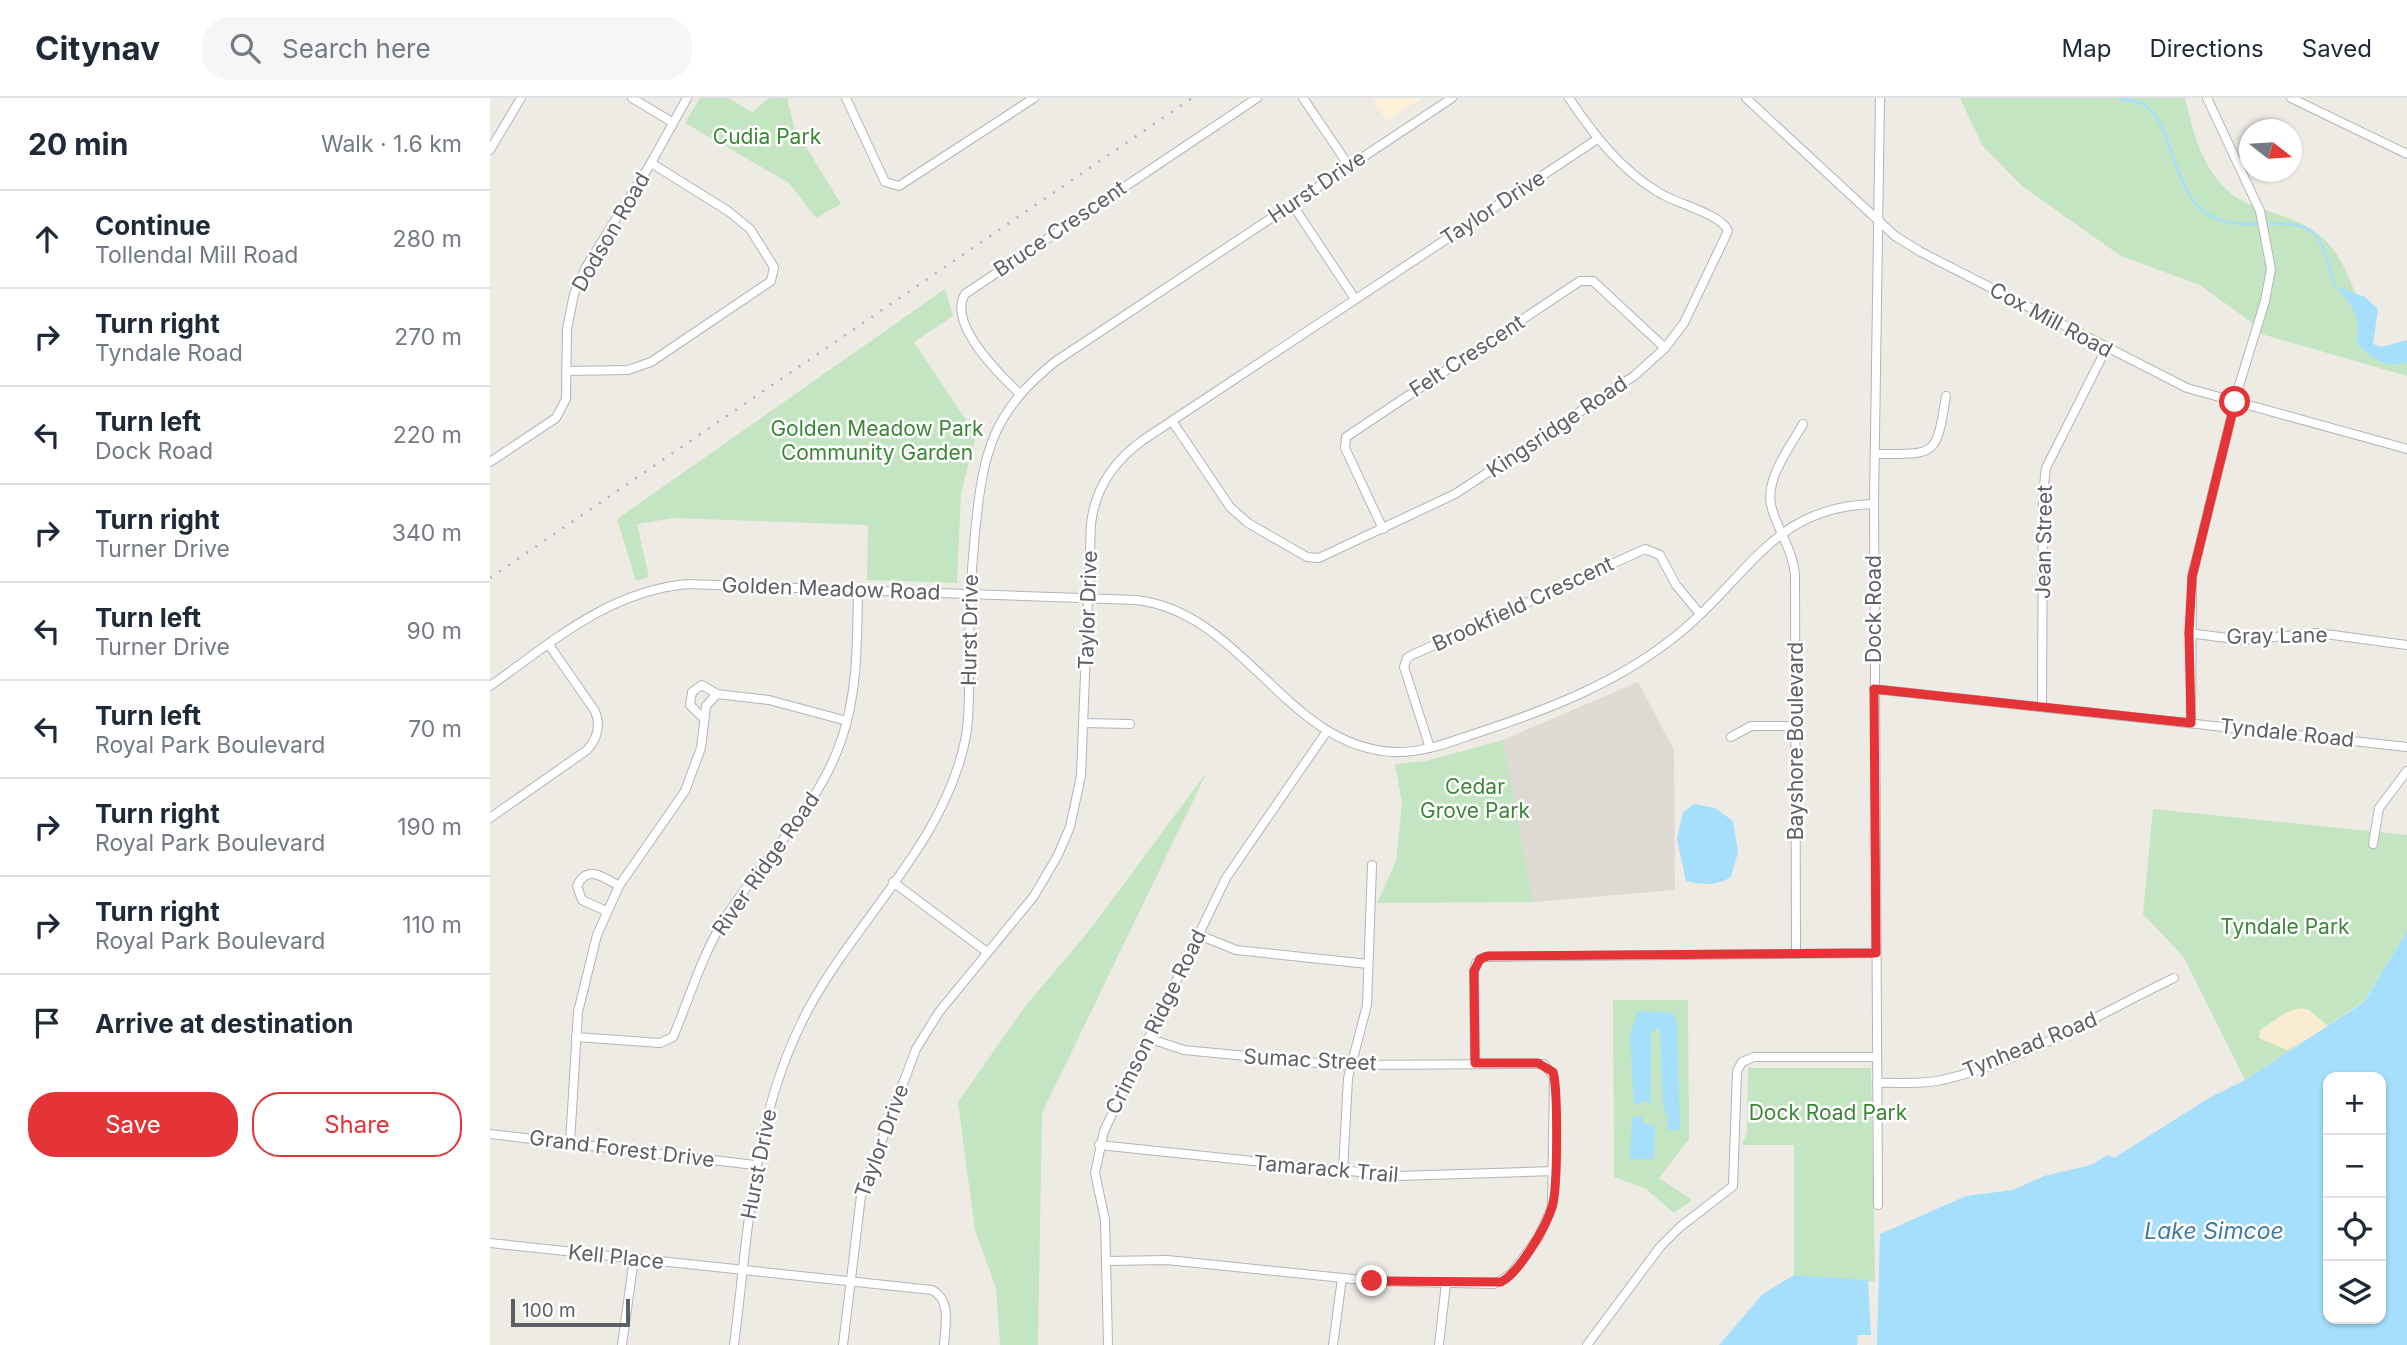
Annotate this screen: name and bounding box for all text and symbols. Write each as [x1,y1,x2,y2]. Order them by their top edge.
search box [202,17,692,80]
text: Citynav [35,28,160,68]
icon: search [226,29,264,67]
text: Search here [282,33,431,64]
text: Map [2062,34,2111,63]
text: Directions [2149,34,2264,63]
text: Saved [2302,34,2372,63]
north arrow [2239,119,2302,182]
park label: Cudia Park [713,124,822,149]
text: 20 min [28,126,128,162]
text: Walk · 1.6 km [321,130,462,158]
street label: Hurst Drive [1263,145,1370,228]
street label: Taylor Drive [1436,165,1549,250]
street label: Dodson Road [566,168,655,296]
street label: Bruce Crescent [989,175,1131,282]
text: Continue [95,210,211,241]
icon: ahead [28,220,66,258]
text: 280 m [393,225,462,253]
text: Tollendal Mill Road [95,241,298,269]
street label: Cox Mill Road [1985,277,2117,362]
text: Turn right [95,308,220,339]
street label: Felt Crescent [1405,309,1529,402]
icon: right [28,318,66,356]
text: 270 m [394,323,462,351]
text: Tyndale Road [95,339,243,367]
street label: Kingsridge Road [1482,370,1632,483]
route start [2219,386,2250,417]
text: Turn left [95,406,201,437]
icon: left [28,416,66,454]
park label: Golden Meadow Park Community Garden [770,416,984,465]
text: 220 m [393,421,462,449]
text: Dock Road [95,437,213,465]
street label: Jean Street [2030,485,2057,599]
text: Turn right [95,504,220,535]
icon: right [28,514,66,552]
text: 340 m [392,519,462,547]
text: Turner Drive [95,535,230,563]
street label: Taylor Drive [1073,550,1102,670]
street label: Brookfield Crescent [1428,551,1617,656]
street label: Dock Road [1861,555,1886,663]
street label: Golden Meadow Road [721,572,941,605]
street label: Hurst Drive [956,574,983,686]
text: Turn left [95,602,201,633]
icon: left [28,612,66,650]
text: 90 m [407,617,462,645]
street label: Gray Lane [2226,622,2328,649]
text: Turner Drive [95,633,230,661]
street label: Bayshore Boulevard [1783,642,1808,840]
text: Turn left [95,700,201,731]
icon: left [28,710,66,748]
street label: Tyndale Road [2219,713,2355,752]
text: 70 m [408,715,462,743]
text: Royal Park Boulevard [95,731,325,759]
park label: Cedar Grove Park [1420,774,1530,823]
street label: River Ridge Road [707,787,824,940]
text: Turn right [95,798,220,829]
icon: right [28,808,66,846]
text: 190 m [397,813,462,841]
text: Royal Park Boulevard [95,829,325,857]
text: Turn right [95,896,220,927]
icon: right [28,906,66,944]
text: 110 m [402,911,462,939]
park label: Tyndale Park [2220,914,2350,939]
street label: Crimson Ridge Road [1100,925,1211,1118]
text: Royal Park Boulevard [95,927,325,955]
icon: arrive [28,1004,66,1042]
street label: Tynhead Road [1959,1006,2101,1083]
text: Arrive at destination [95,1008,354,1039]
street label: Sumac Street [1243,1044,1377,1075]
map controls [2323,1072,2386,1324]
button: + [2323,1072,2386,1135]
street label: Taylor Drive [849,1081,914,1201]
button: Save [28,1092,238,1157]
button: Share [252,1092,462,1157]
park label: Dock Road Park [1749,1100,1908,1125]
street label: Hurst Drive [736,1107,781,1221]
street label: Grand Forest Drive [528,1125,716,1172]
button: − [2323,1135,2386,1198]
street label: Tamarack Trail [1253,1150,1400,1187]
button: locate [2323,1198,2386,1261]
water label: Lake Simcoe [2144,1217,2284,1245]
street label: Kell Place [567,1239,665,1274]
button: layers [2323,1261,2386,1324]
route end [1356,1265,1387,1296]
scale bar [511,1296,630,1328]
text: 100 m [522,1299,576,1322]

